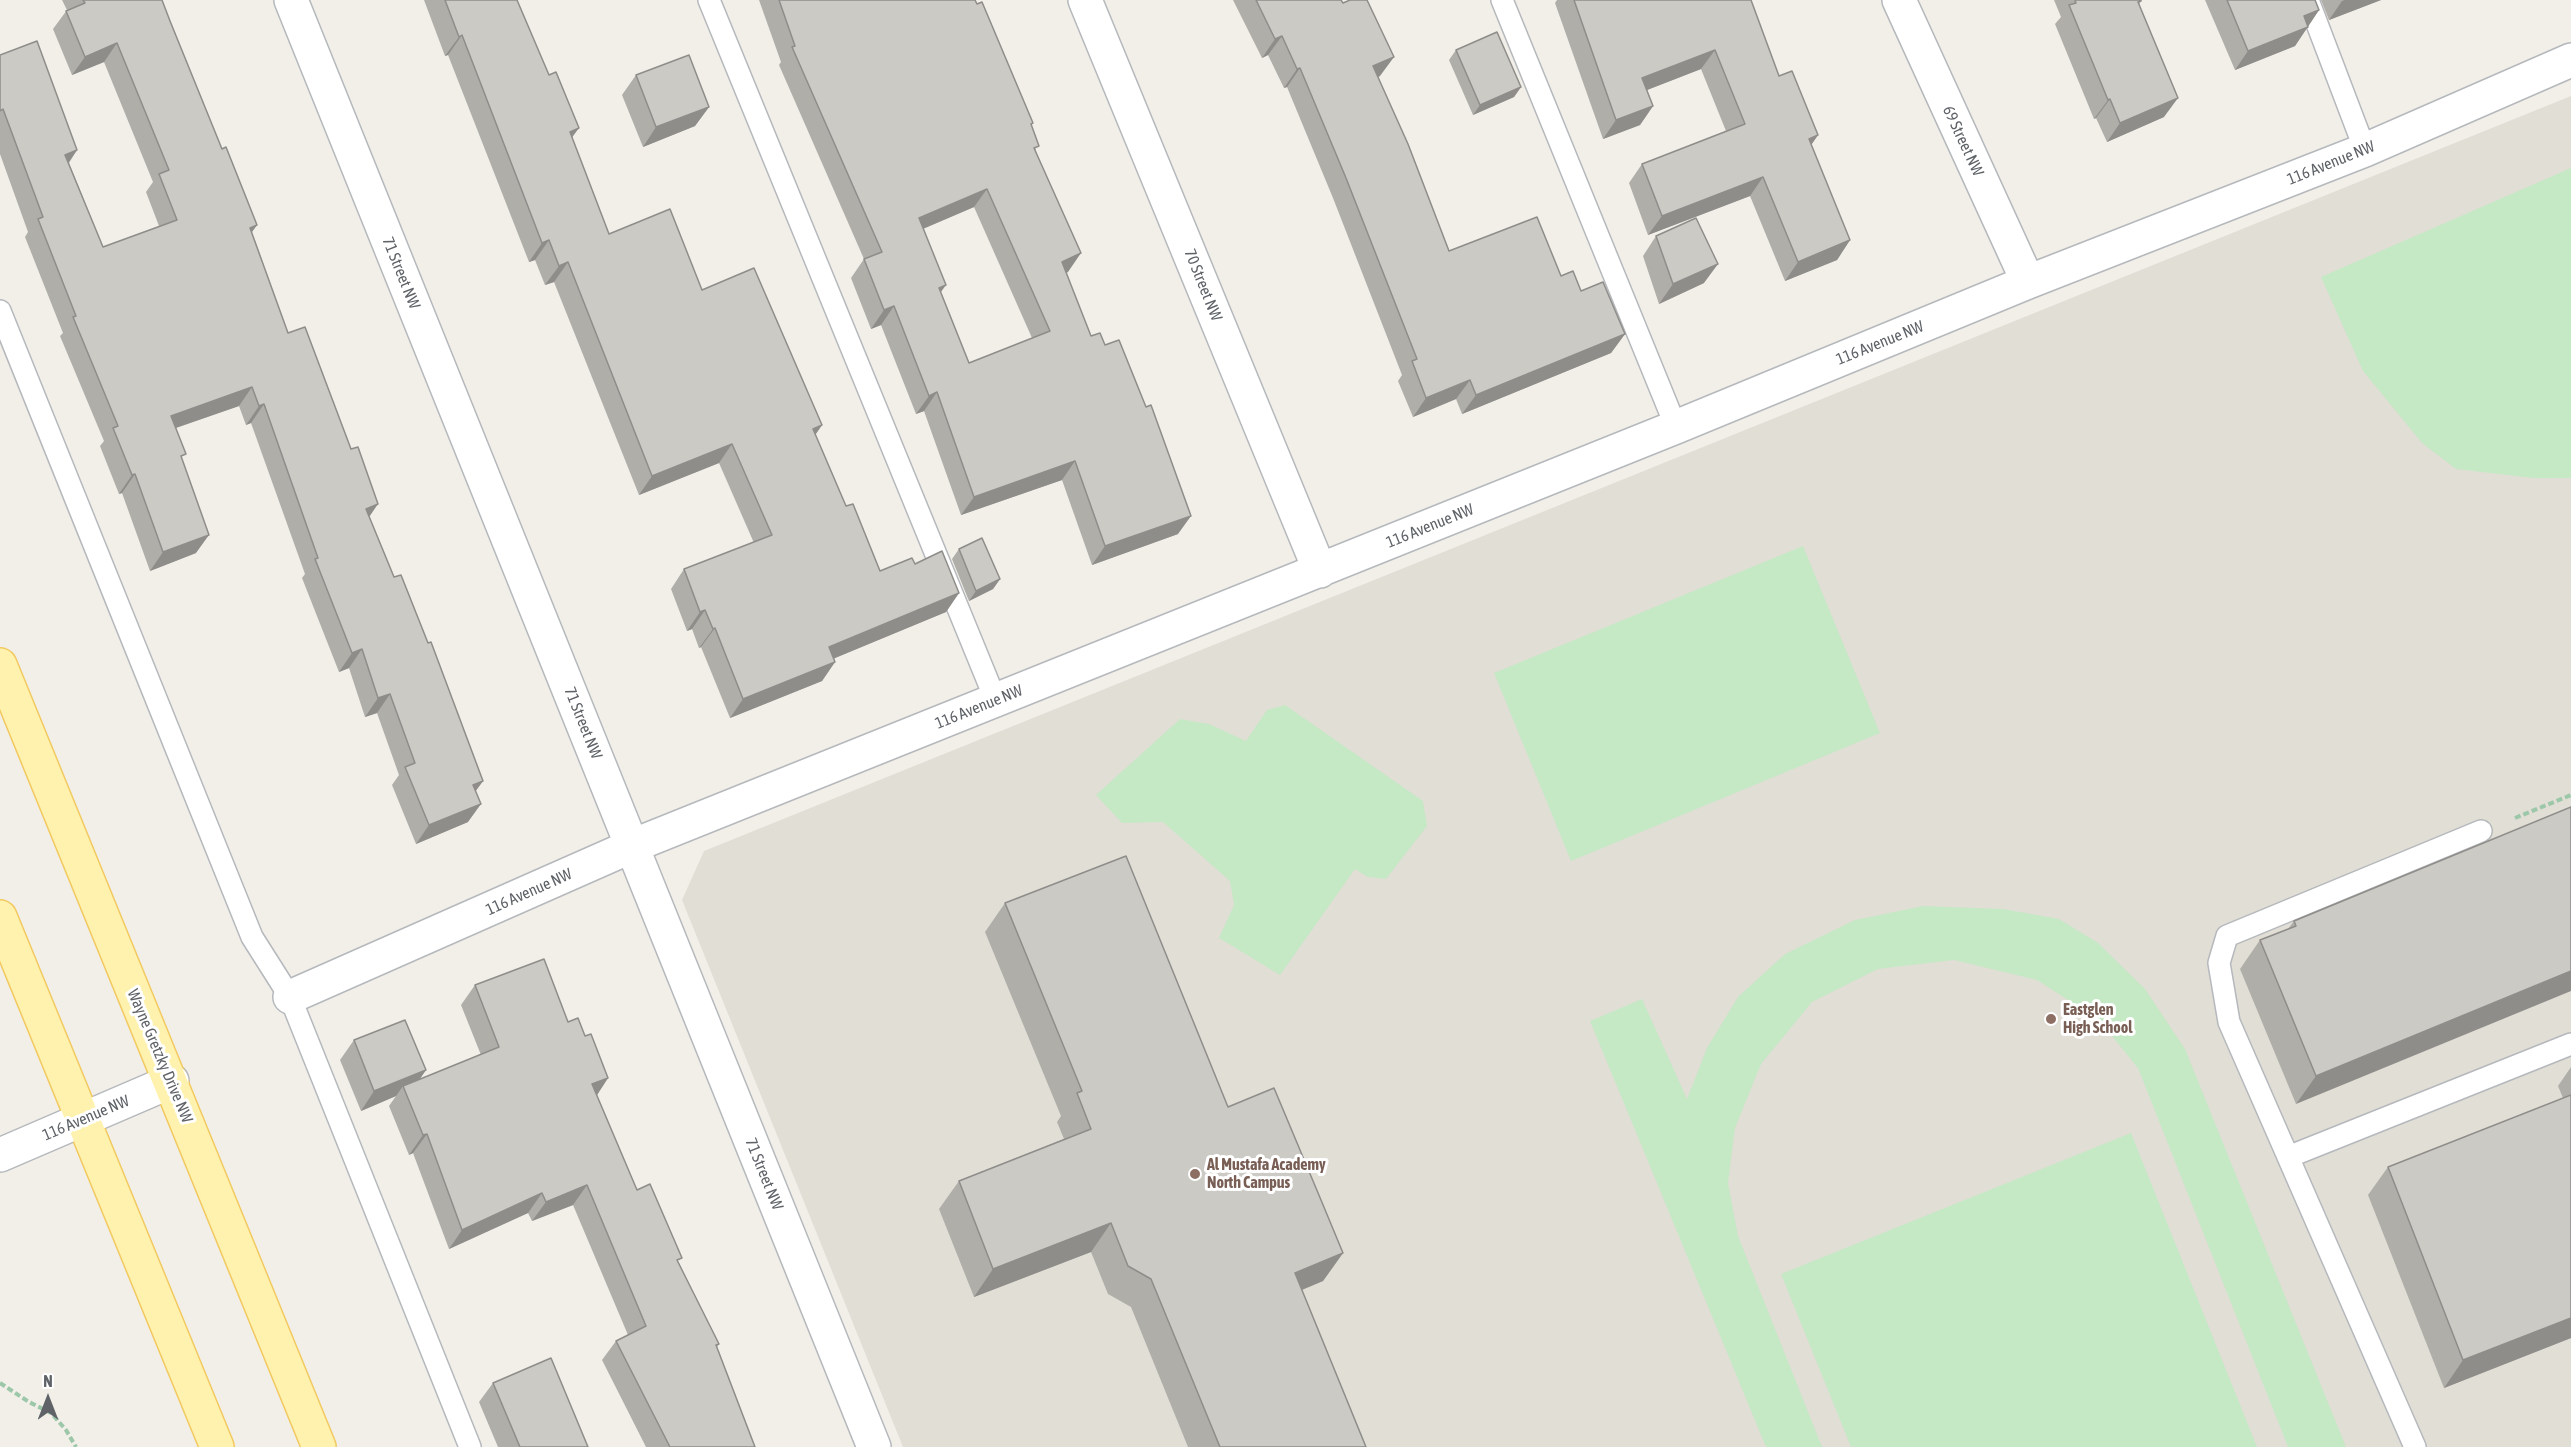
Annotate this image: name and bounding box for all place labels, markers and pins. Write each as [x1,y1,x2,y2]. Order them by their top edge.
place label: Eastglen High School [2063,1000,2132,1038]
marker: Eastglen High School [2044,1012,2058,1026]
place label: Al Mustafa Academy North Campus [1207,1155,1326,1193]
marker: Al Mustafa Academy North Campus [1188,1167,1202,1181]

